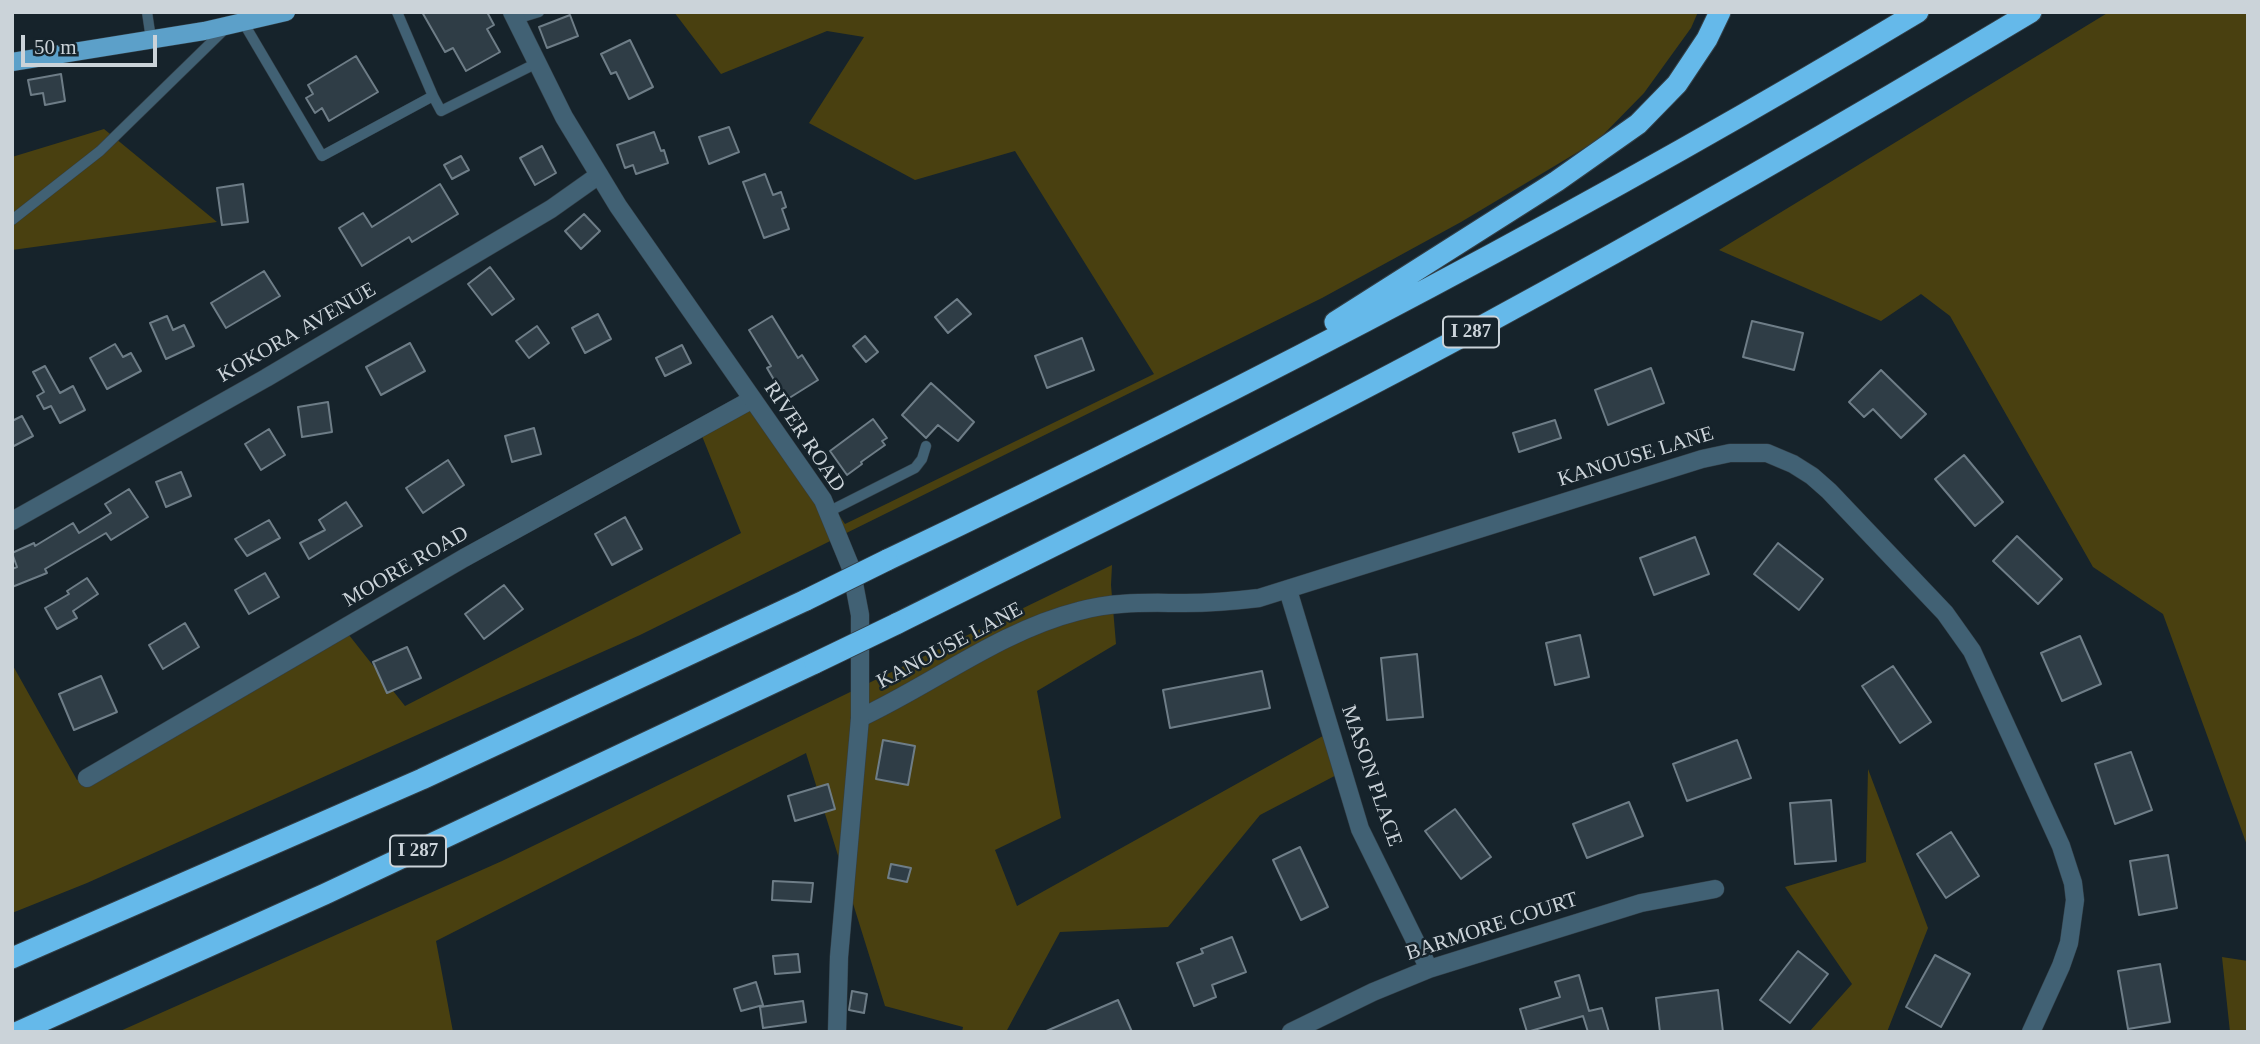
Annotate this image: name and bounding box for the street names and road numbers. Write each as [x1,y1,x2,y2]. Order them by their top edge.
street label: KOKORA AVENUE [213,277,381,389]
road number: I 287 [1443,316,1499,348]
street label: RIVER ROAD [758,377,850,497]
street label: KANOUSE LANE [1555,421,1717,493]
street label: MOORE ROAD [339,521,473,613]
street label: KANOUSE LANE [873,597,1027,695]
street label: MASON PLACE [1335,702,1407,850]
road number: I 287 [390,836,446,866]
street label: BARMORE COURT [1403,887,1581,967]

